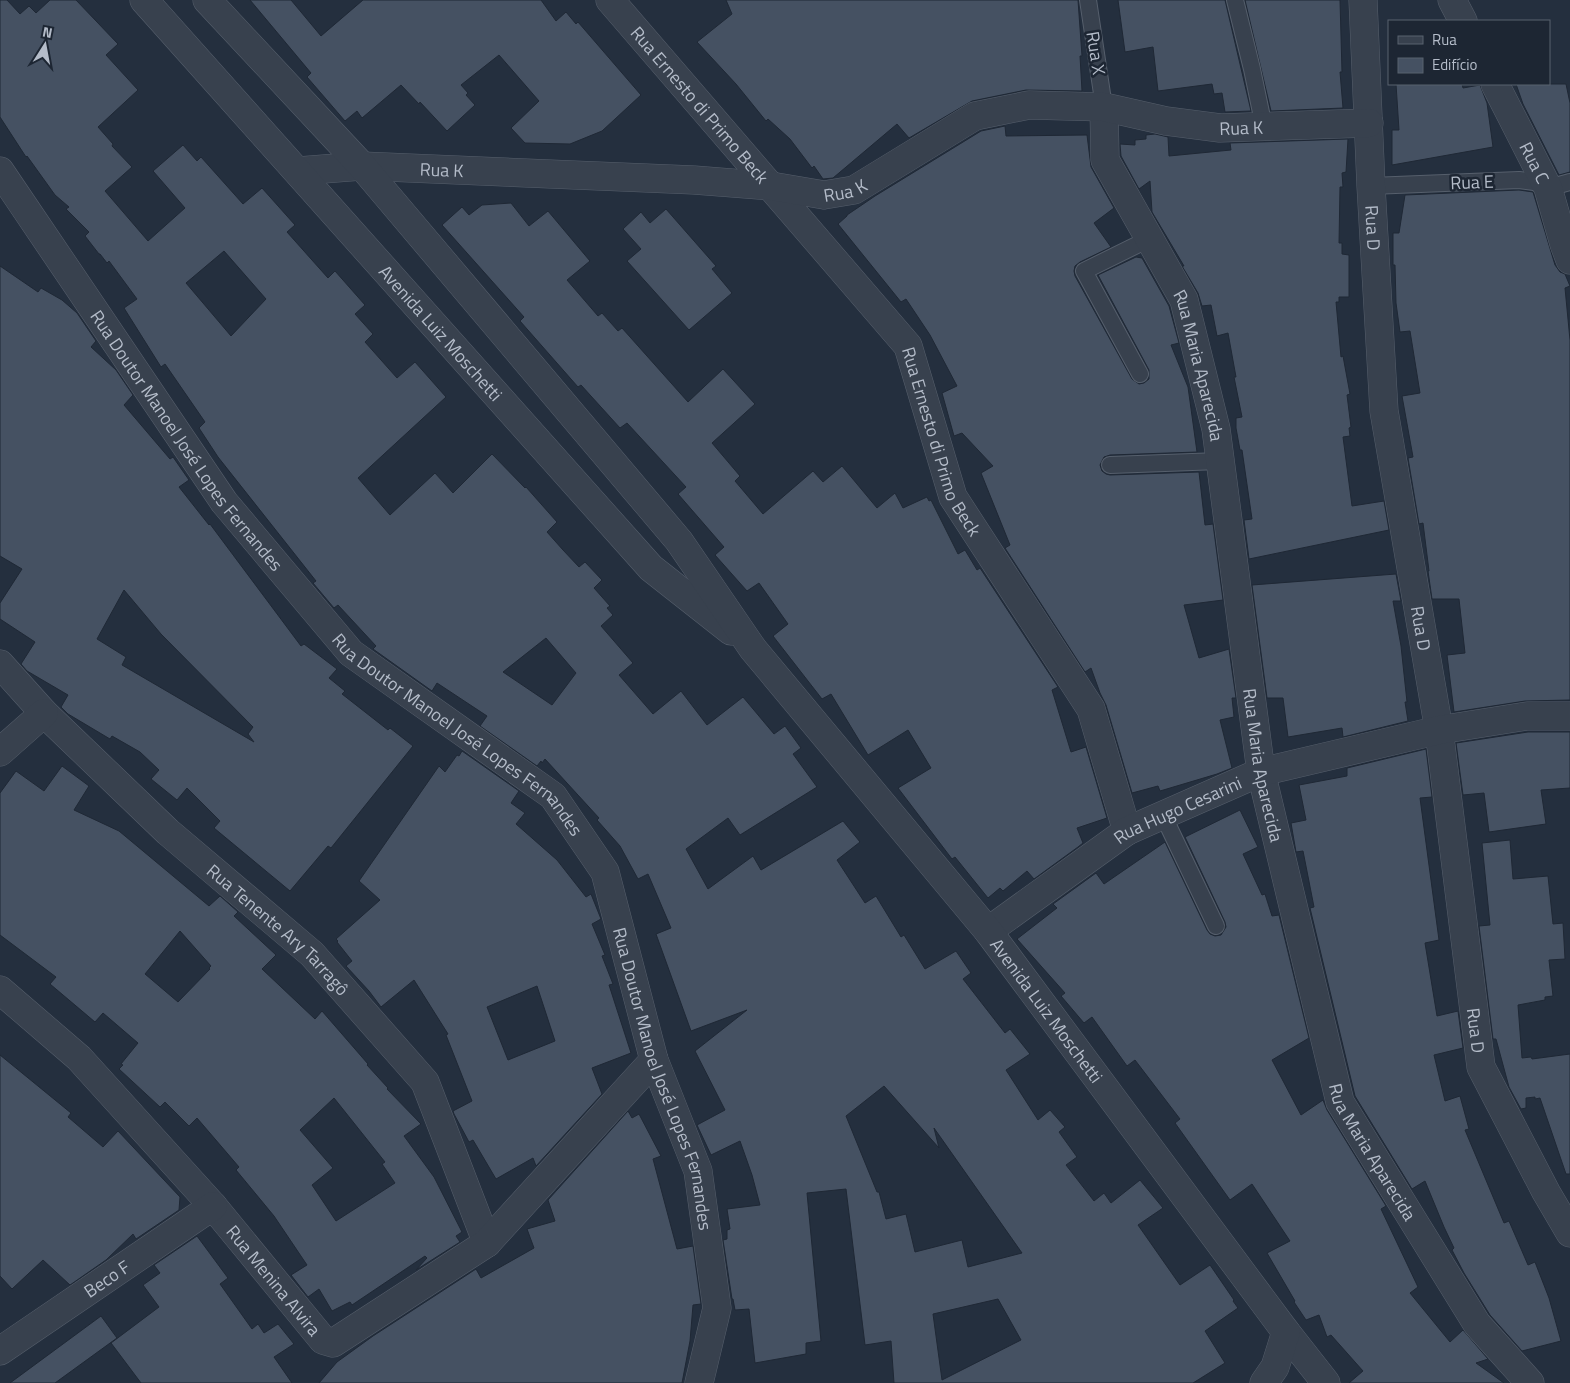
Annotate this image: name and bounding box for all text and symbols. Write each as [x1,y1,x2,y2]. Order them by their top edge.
north arrow [20,20,70,70]
street label: Rua Ernesto di Primo Beck [624,20,776,190]
legend [1388,20,1550,85]
text: N [41,21,54,43]
text: Rua [1432,28,1457,51]
street label: Rua X [1079,29,1113,77]
text: Edifício [1432,53,1477,76]
street label: Rua K [1219,113,1263,142]
street label: Rua C [1513,137,1557,188]
street label: Rua K [419,155,464,184]
street label: Rua E [1450,168,1494,196]
street label: Rua K [821,172,872,208]
street label: Rua D [1359,204,1388,251]
street label: Avenida Luiz Moschetti [373,259,509,407]
street label: Rua Maria Aparecida [1167,284,1231,443]
street label: Rua Doutor Manoel José Lopes Fernandes [84,304,290,577]
street label: Rua Ernesto di Primo Beck [895,343,988,542]
street label: Rua D [1404,604,1439,653]
street label: Rua Doutor Manoel José Lopes Fernandes [326,627,590,841]
street label: Rua Maria Aparecida [1237,686,1291,844]
street label: Rua Hugo Cesarini [1108,769,1246,850]
street label: Rua Tenente Ary Tarragô [201,857,356,1001]
street label: Rua Doutor Manoel José Lopes Fernandes [606,924,720,1232]
street label: Avenida Luiz Moschetti [984,932,1110,1088]
street label: Rua D [1460,1006,1493,1055]
street label: Rua Maria Aparecida [1322,1081,1423,1226]
street label: Rua Menina Alvira [220,1219,328,1342]
street label: Beco F [78,1253,135,1304]

